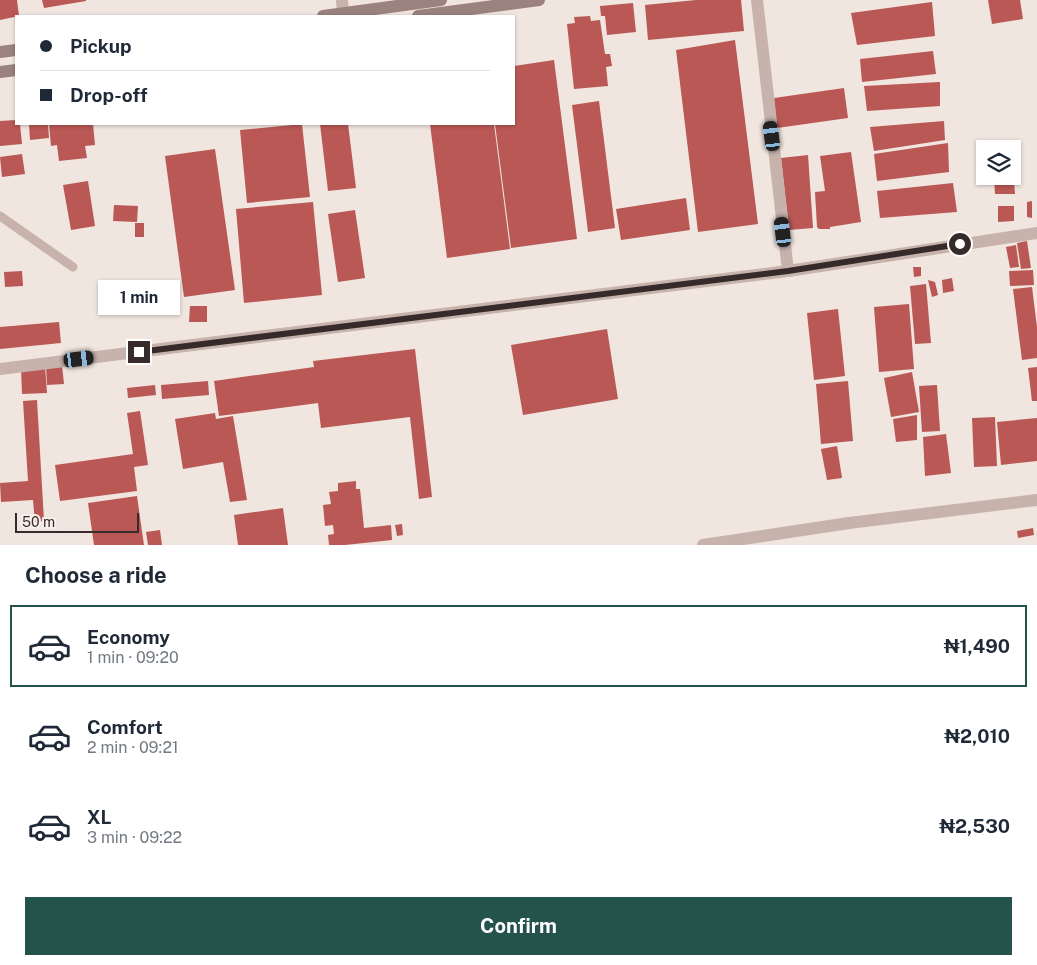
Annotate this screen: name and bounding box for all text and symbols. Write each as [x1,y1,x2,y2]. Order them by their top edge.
text: Pickup [70,35,132,57]
text: Drop-off [70,84,147,106]
car [762,120,781,152]
map controls [976,140,1021,185]
button: layers [976,140,1021,185]
car [773,216,792,248]
route start [949,233,971,255]
callout: 1 min [98,280,180,314]
text: 1 min [120,288,158,307]
route end [128,341,150,363]
car [63,350,94,368]
scale bar [15,510,139,533]
text: 50 m [22,514,55,530]
text: Choose a ride [25,562,167,588]
icon: car [27,624,72,669]
text: Economy [87,626,170,648]
text: ₦1,490 [944,635,1010,657]
text: 1 min · 09:20 [87,648,179,667]
icon: car [27,714,72,759]
text: Comfort [87,716,163,738]
text: ₦2,010 [944,725,1010,747]
text: 2 min · 09:21 [87,738,179,757]
icon: car [27,804,72,849]
text: XL [87,806,112,828]
text: ₦2,530 [939,815,1010,837]
text: 3 min · 09:22 [87,828,182,847]
button: Confirm [25,897,1012,955]

